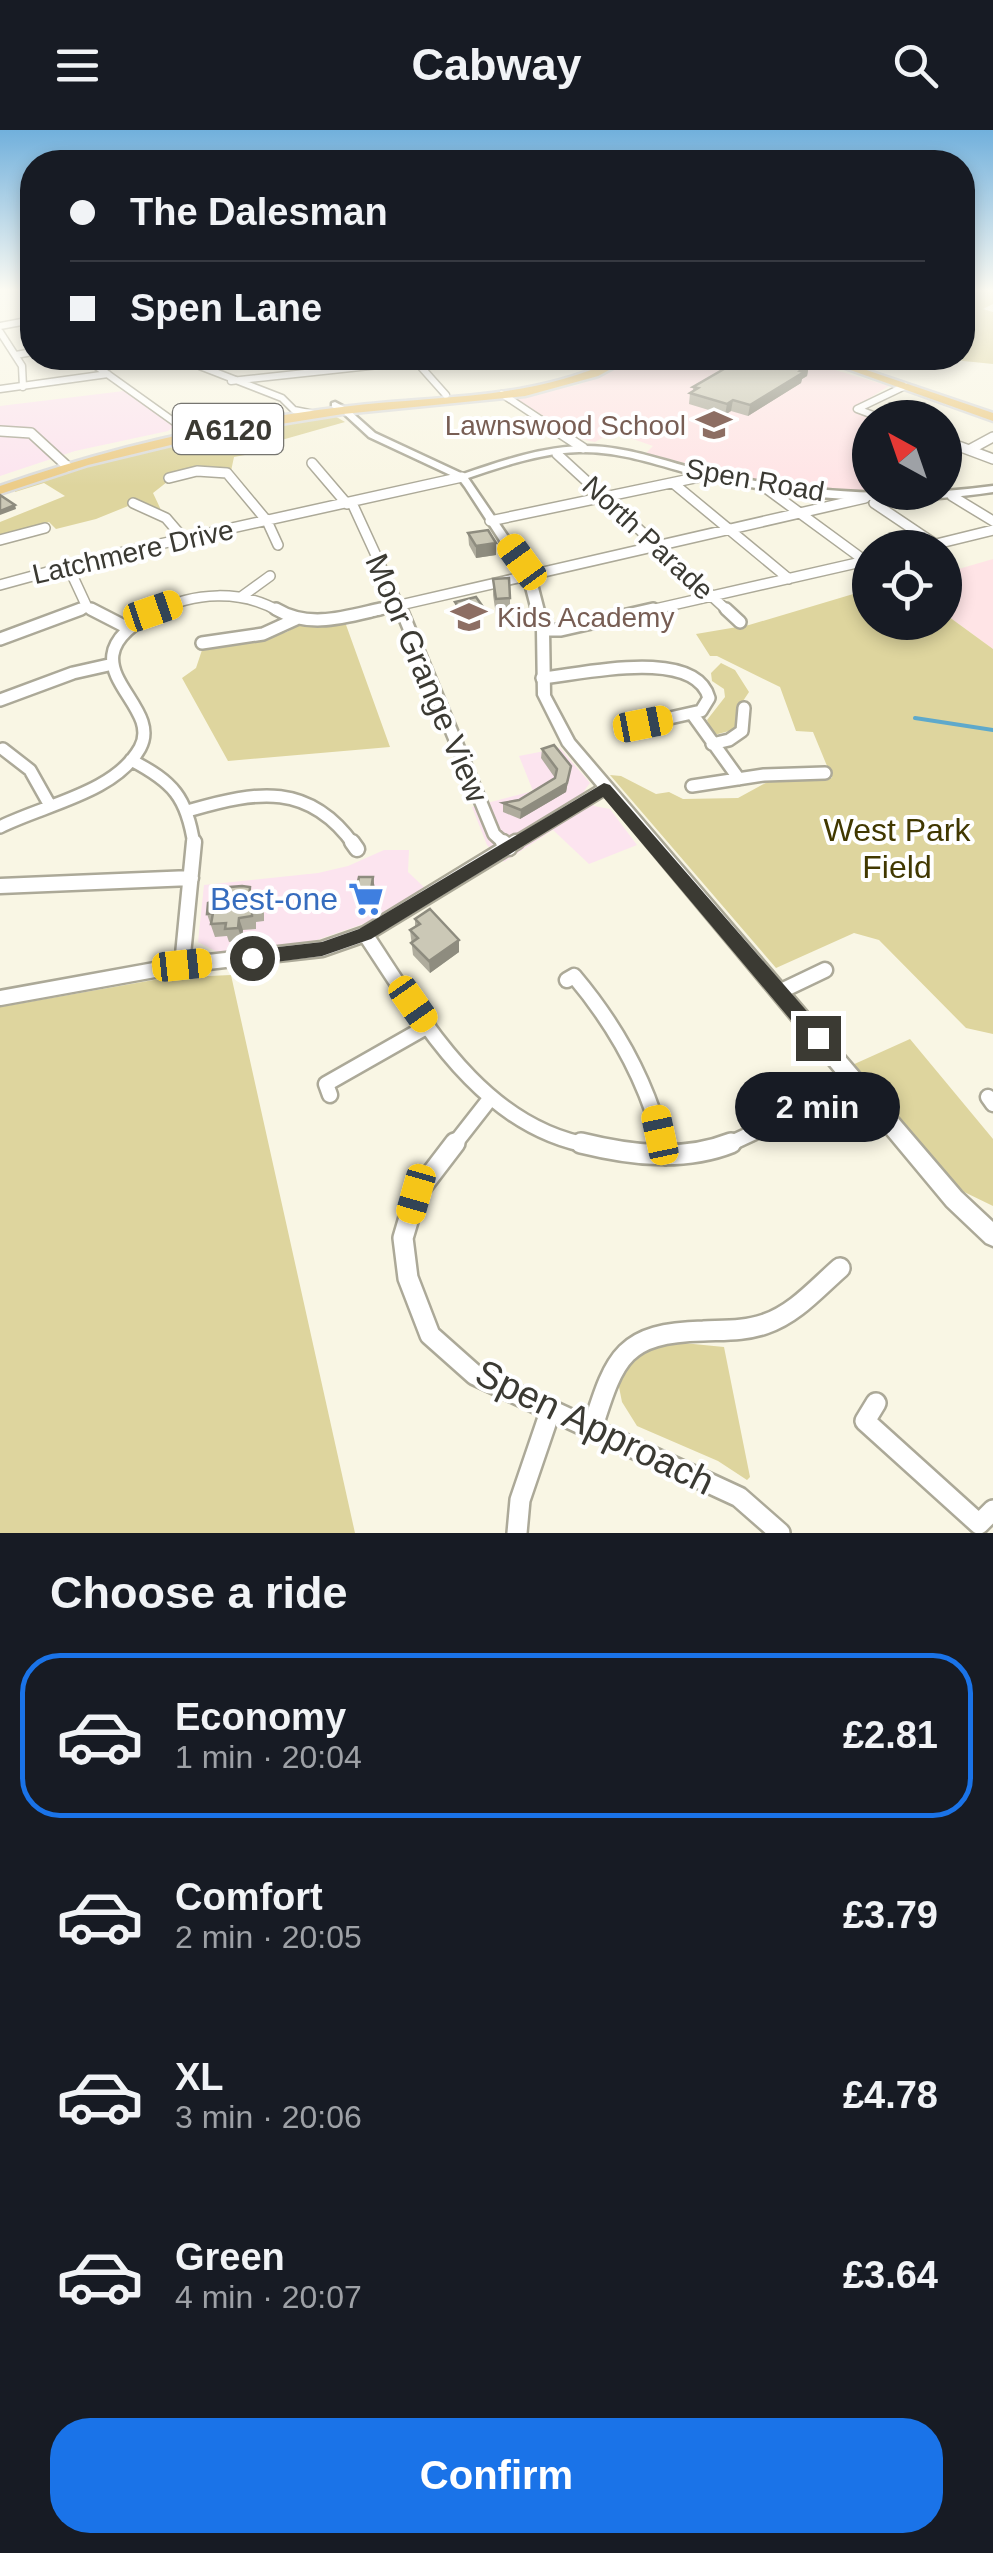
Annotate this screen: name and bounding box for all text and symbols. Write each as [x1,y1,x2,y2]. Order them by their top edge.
icon: menu [50,38,105,93]
icon: search [888,38,943,93]
text: Cabway [411,39,582,90]
text: The Dalesman [130,191,388,233]
text: Spen Lane [130,287,322,329]
north arrow [852,400,962,510]
map controls [852,400,962,640]
road number: A6120 [173,404,283,454]
school or university icon: Lawnswood School [695,406,733,444]
place label: Lawnswood School [445,410,686,441]
street label: Spen Road [683,453,827,507]
street label: North Parade [577,470,719,606]
street label: Latchmere Drive [29,514,237,590]
car [492,529,552,595]
button: locate [852,530,962,640]
street label: Moor Grange View [358,548,496,808]
car [120,587,186,635]
school or university icon: Kids Academy [450,598,488,636]
place label: Kids Academy [497,602,674,633]
car [611,704,675,744]
park label: West Park Field [824,812,972,885]
supermarket icon: Best-one [347,880,385,918]
place label: Best-one [210,881,338,917]
route start [230,936,275,981]
car [151,947,213,983]
car [384,971,442,1037]
route end [796,1016,841,1061]
callout: 2 min [736,1073,900,1143]
text: 2 min [776,1089,859,1125]
car [639,1103,681,1167]
car [393,1161,439,1227]
street label: Spen Approach [469,1351,721,1503]
text: Choose a ride [50,1567,348,1618]
icon: car [55,1691,145,1781]
text: Economy [175,1696,346,1738]
text: £2.81 [843,1714,938,1756]
text: 1 min · 20:04 [175,1739,362,1775]
icon: car [55,1871,145,1961]
text: Comfort [175,1876,323,1918]
text: £3.79 [843,1894,938,1936]
text: 2 min · 20:05 [175,1919,362,1955]
icon: car [55,2051,145,2141]
text: XL [175,2056,224,2098]
text: £4.78 [843,2074,938,2116]
text: 3 min · 20:06 [175,2099,362,2135]
icon: car [55,2231,145,2321]
text: Green [175,2236,285,2278]
text: £3.64 [843,2254,938,2296]
text: 4 min · 20:07 [175,2279,362,2315]
button: Confirm [50,2418,943,2533]

